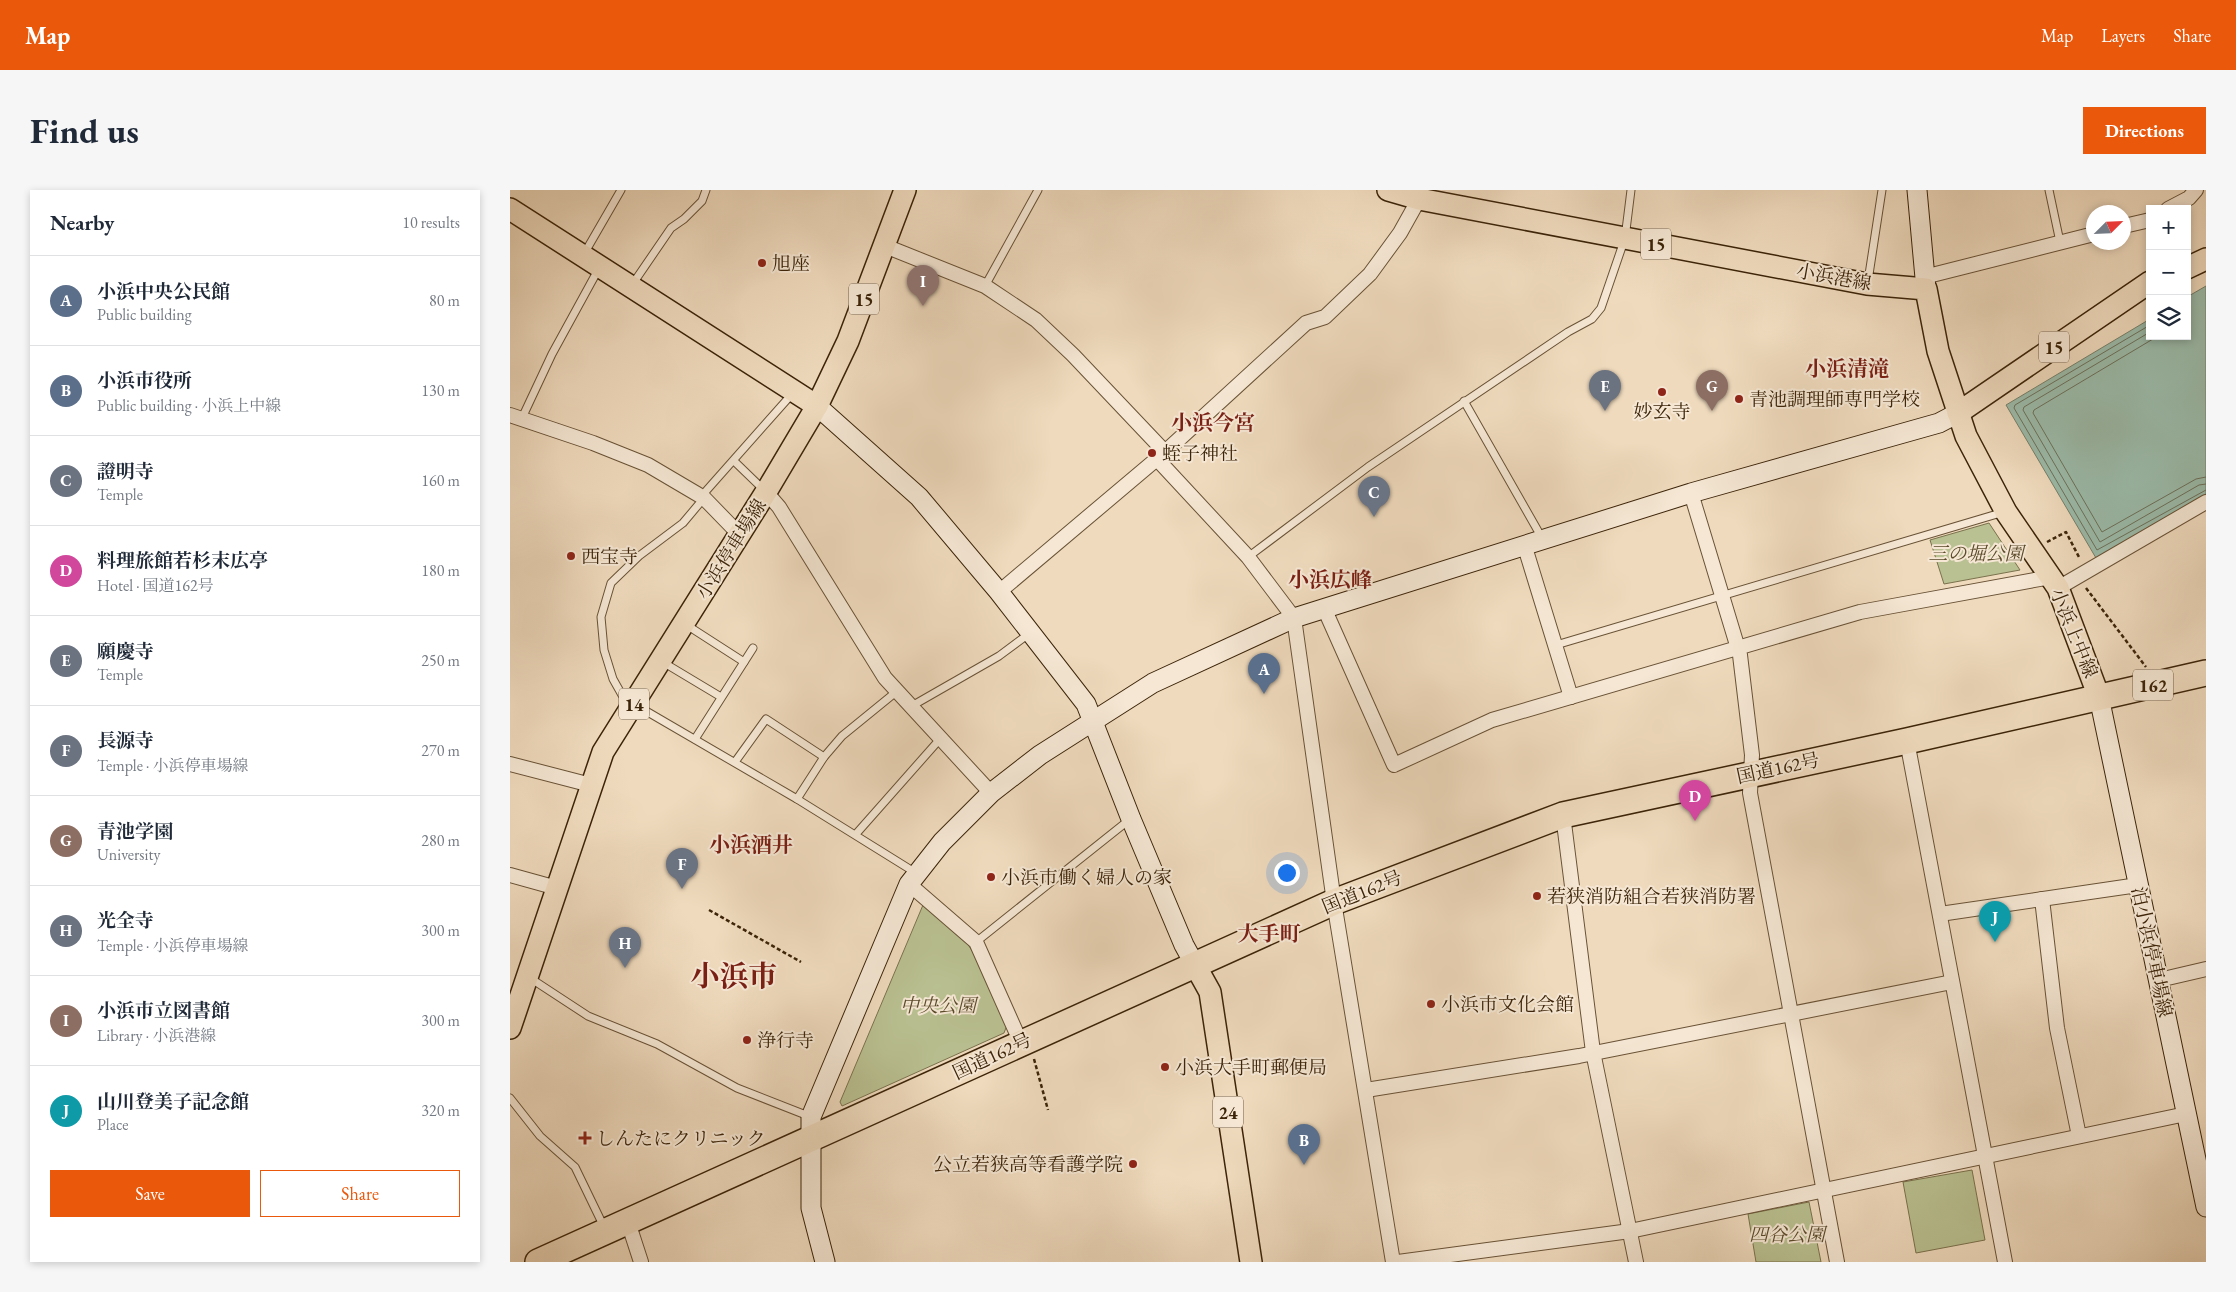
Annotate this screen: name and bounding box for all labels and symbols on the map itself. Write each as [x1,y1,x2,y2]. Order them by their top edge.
north arrow [2086,205,2131,250]
road number: 15 [1641,229,1671,260]
place label: 旭座 [772,251,810,276]
marker: 旭座 [756,257,768,269]
street label: 小浜港線 [1794,258,1874,296]
pin: I [907,265,939,306]
road number: 15 [849,284,879,315]
road number: 15 [2039,332,2069,362]
district label: 小浜清滝 [1805,355,1889,382]
pin: E [1589,370,1621,411]
pin: G [1696,370,1728,411]
marker: 妙玄寺 [1656,386,1668,398]
place label: 青池調理師専門学校 [1749,387,1920,412]
marker: 青池調理師専門学校 [1733,393,1745,405]
place label: 妙玄寺 [1633,399,1691,424]
district label: 小浜今宮 [1171,409,1255,436]
place label: 蛭子神社 [1162,441,1238,466]
marker: 蛭子神社 [1146,447,1158,459]
pin: C [1358,476,1390,517]
street label: 小浜停車場線 [690,494,772,604]
park label: 三の堀公園 [1928,541,2026,566]
place label: 西宝寺 [581,544,638,569]
marker: 西宝寺 [565,550,577,562]
district label: 小浜広峰 [1288,566,1372,593]
street label: 小浜上中線 [2045,584,2103,682]
pin: A [1248,653,1280,694]
road number: 162 [2133,670,2173,700]
road number: 14 [619,688,649,720]
street label: 国道162号 [1734,747,1822,789]
pin: D [1679,780,1711,821]
district label: 小浜酒井 [709,831,793,858]
pin: F [666,848,698,889]
your location [1274,860,1300,886]
place label: 小浜市働く婦人の家 [1001,865,1172,890]
street label: 国道162号 [1318,865,1406,919]
marker: 小浜市働く婦人の家 [985,871,997,883]
place label: 若狭消防組合若狭消防署 [1547,884,1756,909]
street label: 泊小浜停車場線 [2126,884,2178,1020]
marker: 若狭消防組合若狭消防署 [1531,890,1543,902]
pin: J [1979,901,2011,942]
district label: 大手町 [1238,920,1301,947]
pin: H [609,927,641,968]
district label: 小浜市 [690,957,778,995]
place label: 小浜市文化会館 [1441,992,1574,1017]
park label: 中央公園 [900,993,979,1018]
marker: 小浜市文化会館 [1425,998,1437,1010]
street label: 国道162号 [948,1027,1036,1085]
place label: 浄行寺 [757,1028,814,1053]
marker: 浄行寺 [741,1034,753,1046]
place label: 小浜大手町郵便局 [1175,1055,1327,1080]
marker: 小浜大手町郵便局 [1159,1061,1171,1073]
road number: 24 [1213,1096,1243,1128]
pin: B [1288,1124,1320,1165]
place label: しんたにクリニック [596,1126,766,1151]
marker: しんたにクリニック [578,1131,592,1145]
place label: 公立若狭高等看護学院 [933,1152,1123,1177]
marker: 公立若狭高等看護学院 [1127,1158,1139,1170]
park label: 四谷公園 [1749,1222,1828,1247]

